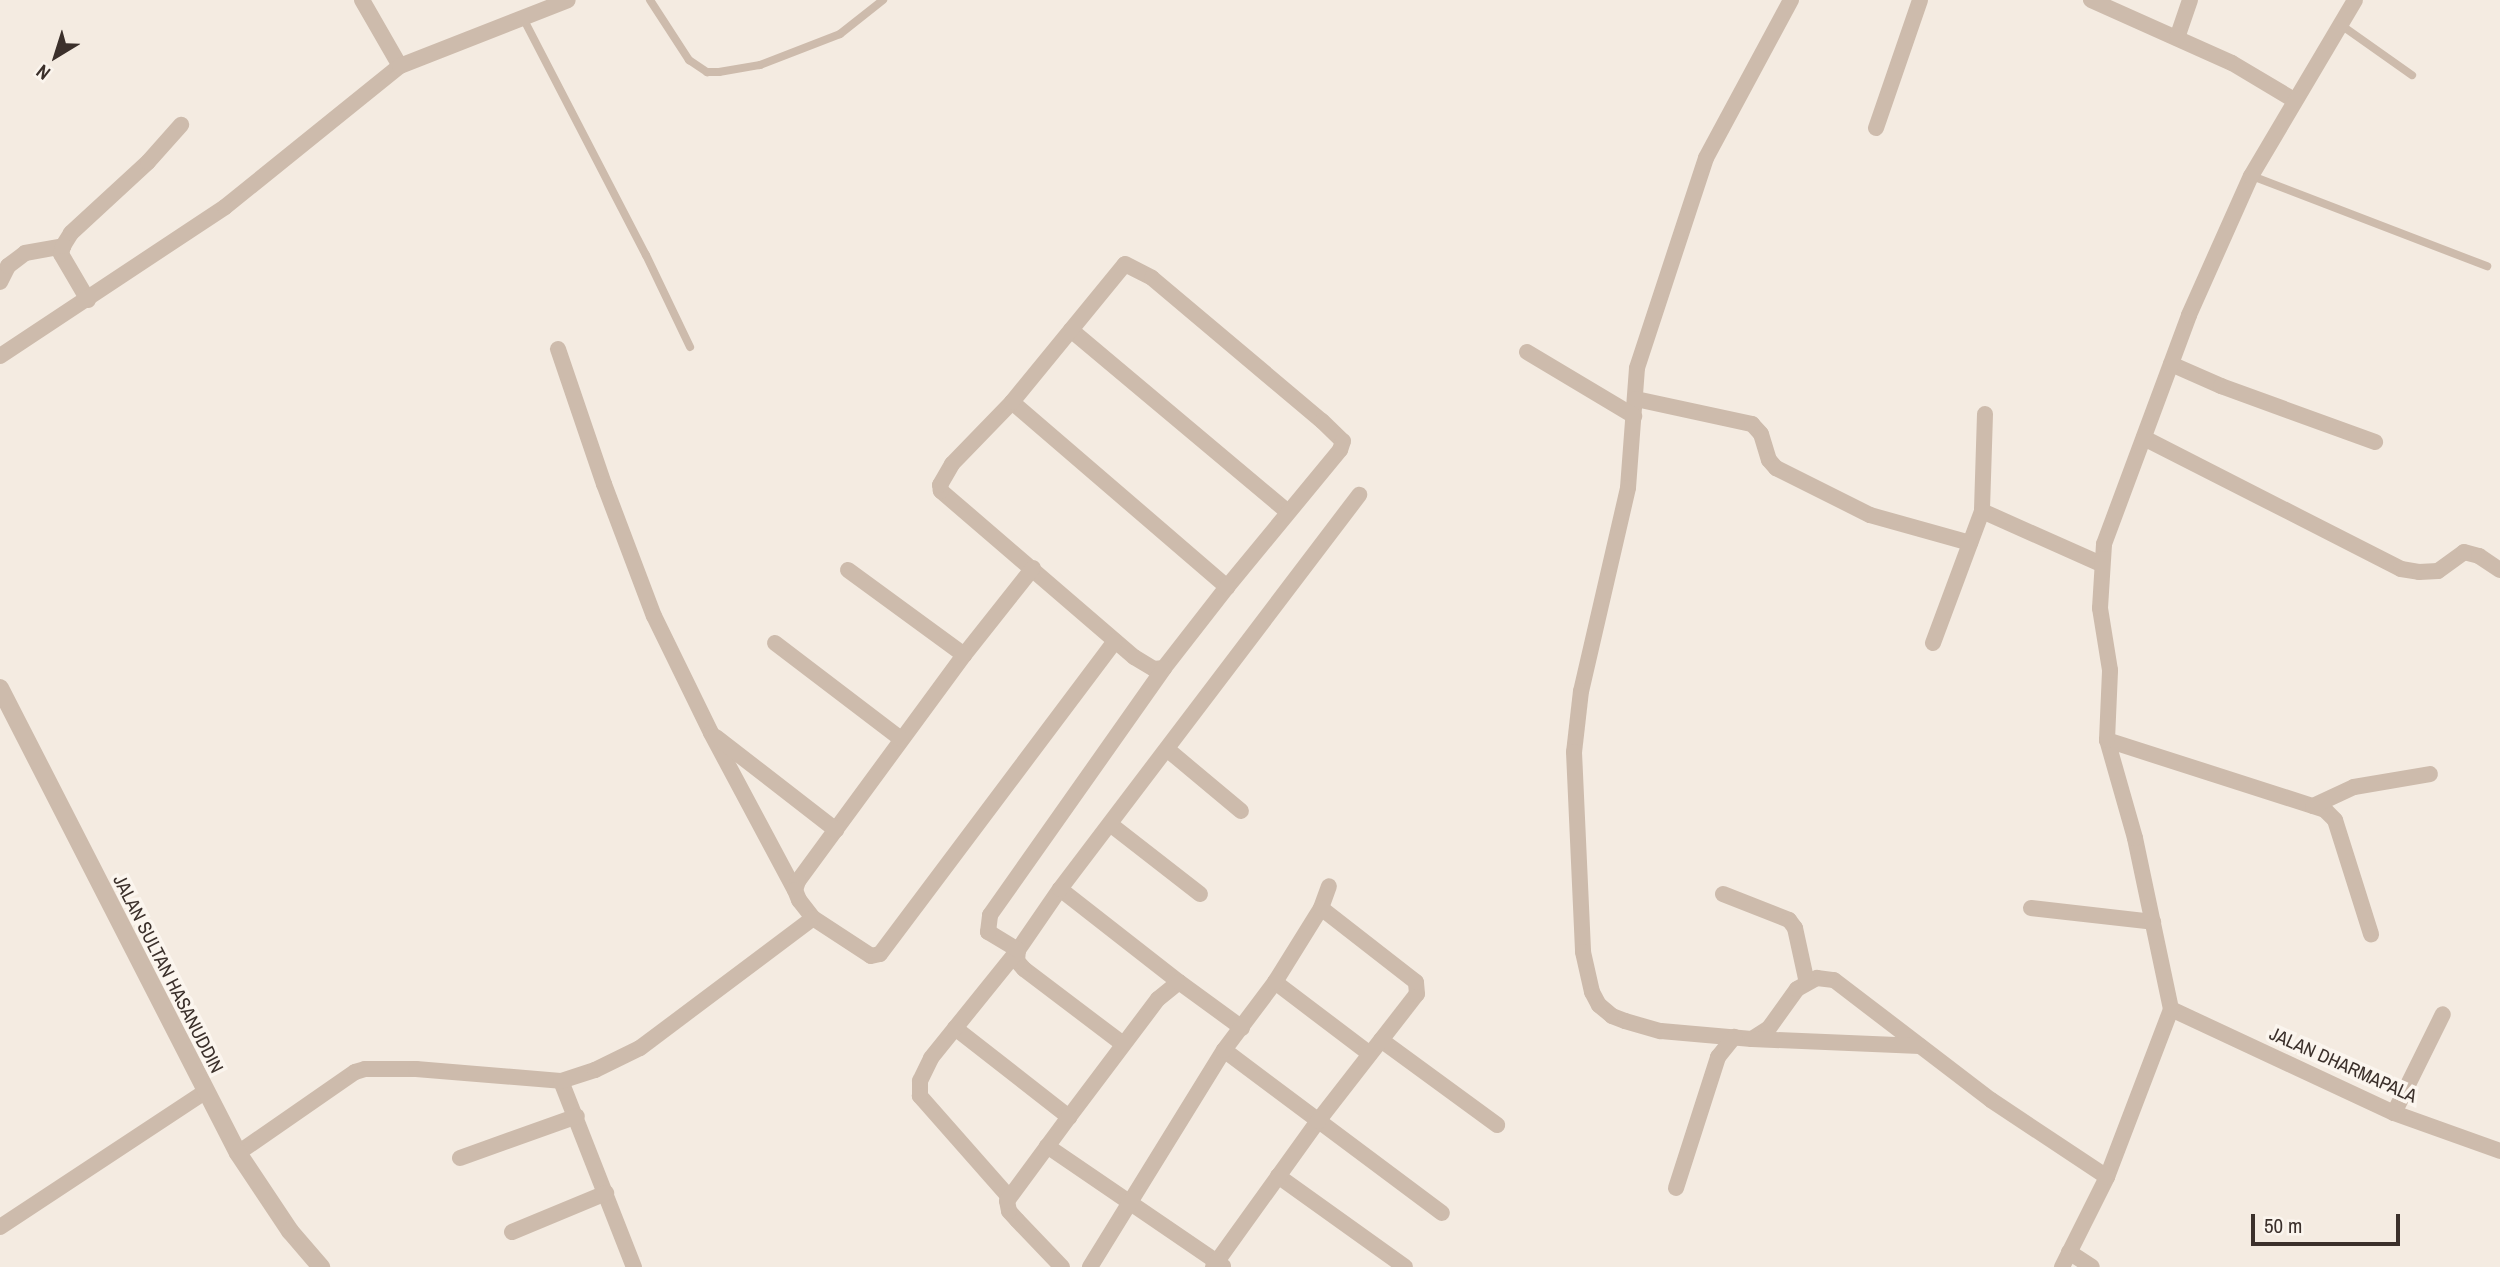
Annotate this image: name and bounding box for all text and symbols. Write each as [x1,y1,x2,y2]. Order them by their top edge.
north arrow [21,21,91,91]
text: N [31,59,56,86]
street label: JALAN SULTAN HASANUDDIN [108,871,228,1077]
street label: JALAN DHARMAPALA [2266,1022,2420,1108]
scale bar [2255,1200,2404,1244]
text: 50 m [2264,1211,2302,1240]

